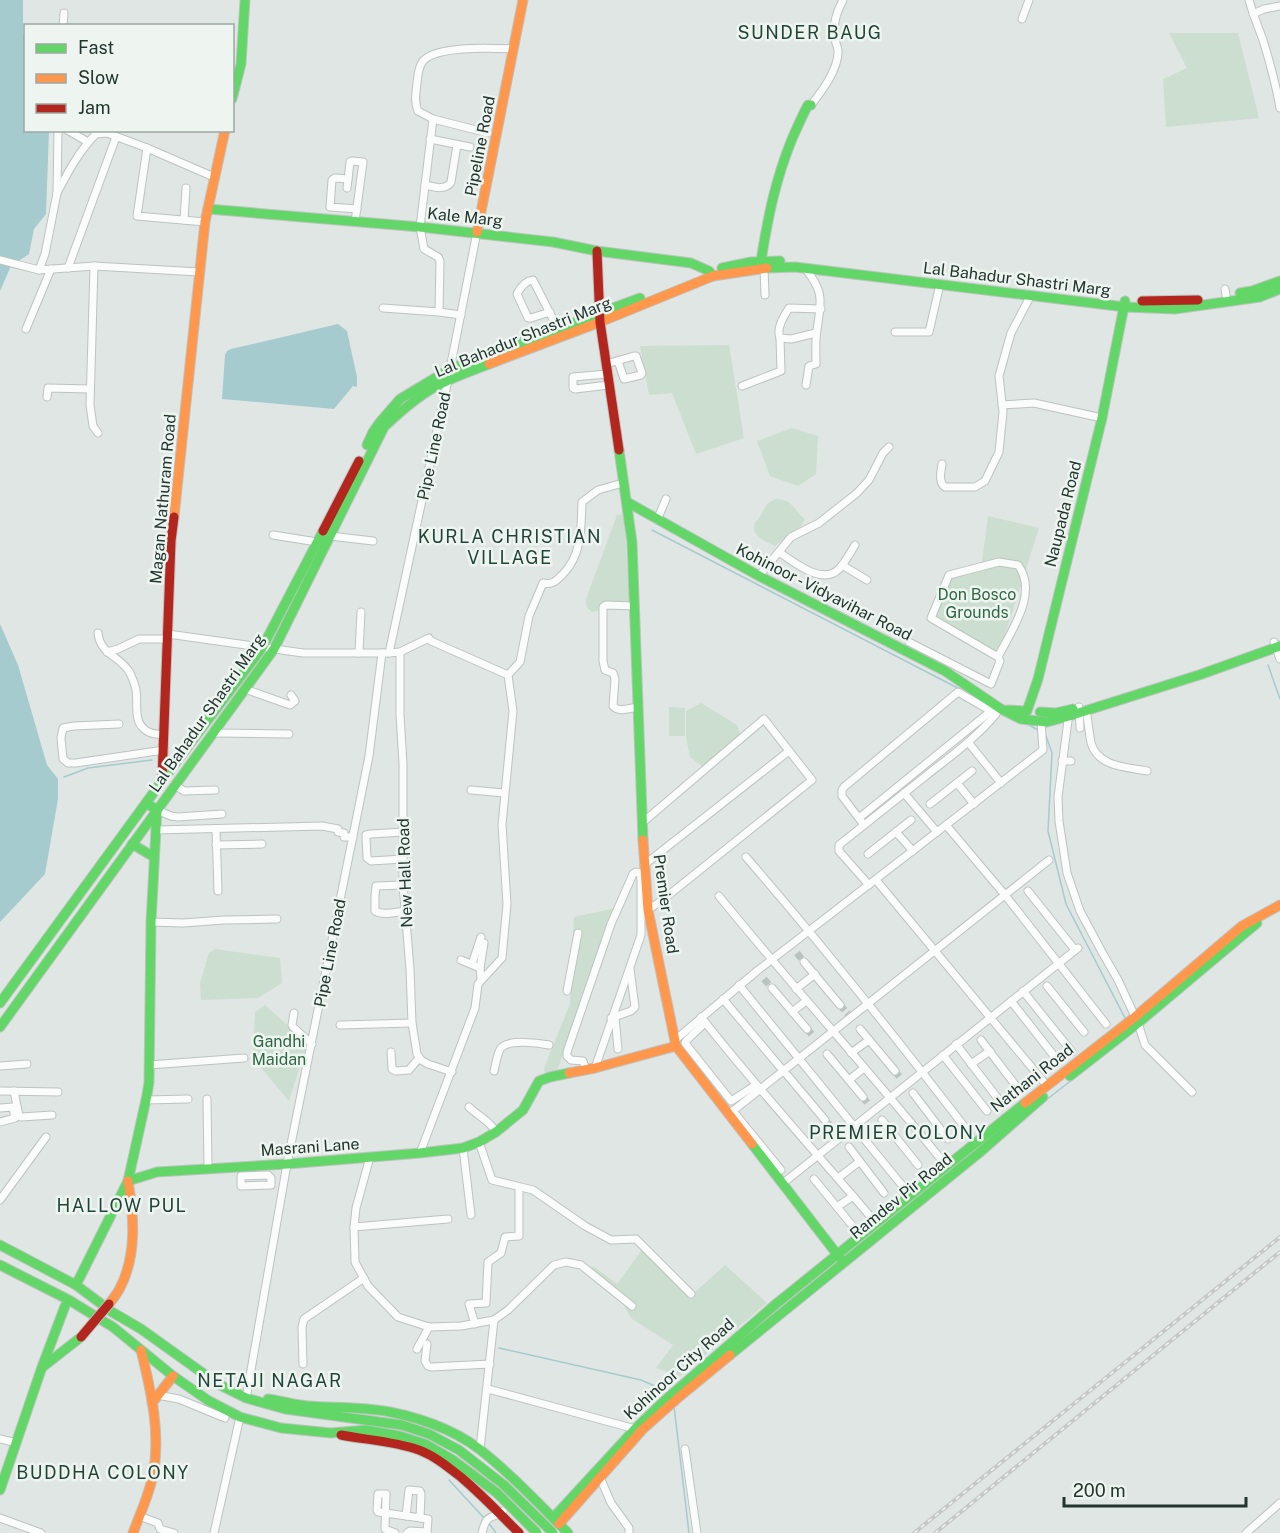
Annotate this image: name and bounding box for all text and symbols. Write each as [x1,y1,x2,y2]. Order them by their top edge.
district label: SUNDER BAUG [738,22,883,43]
legend [24,24,234,132]
text: Fast [78,37,114,58]
text: Slow [78,67,119,88]
street label: Pipeline Road [461,94,499,198]
text: Jam [78,97,111,118]
street label: Kale Marg [426,204,504,230]
street label: Lal Bahadur Shastri Marg [922,258,1112,300]
street label: Lal Bahadur Shastri Marg [432,293,614,381]
street label: Pipe Line Road [413,390,455,502]
street label: Magan Nathuram Road [146,413,180,585]
street label: Naupada Road [1041,459,1085,569]
district label: KURLA CHRISTIAN VILLAGE [418,526,602,568]
street label: Kohinoor - Vidyavihar Road [733,539,915,645]
park label: Don Bosco Grounds [938,585,1016,622]
street label: Lal Bahadur Shastri Marg [145,630,269,796]
street label: New Hall Road [394,818,416,928]
street label: Premier Road [650,853,682,955]
street label: Pipe Line Road [310,897,350,1009]
park label: Gandhi Maidan [252,1032,306,1069]
street label: Nathani Road [987,1040,1077,1116]
district label: PREMIER COLONY [809,1122,987,1143]
street label: Masrani Lane [260,1134,360,1160]
street label: Ramdev Pir Road [846,1149,956,1243]
district label: HALLOW PUL [57,1195,187,1216]
street label: Kohinoor City Road [620,1315,738,1423]
district label: NETAJI NAGAR [197,1370,343,1391]
district label: BUDDHA COLONY [16,1462,190,1483]
scale bar [1064,1470,1246,1508]
text: 200 m [1073,1480,1126,1501]

